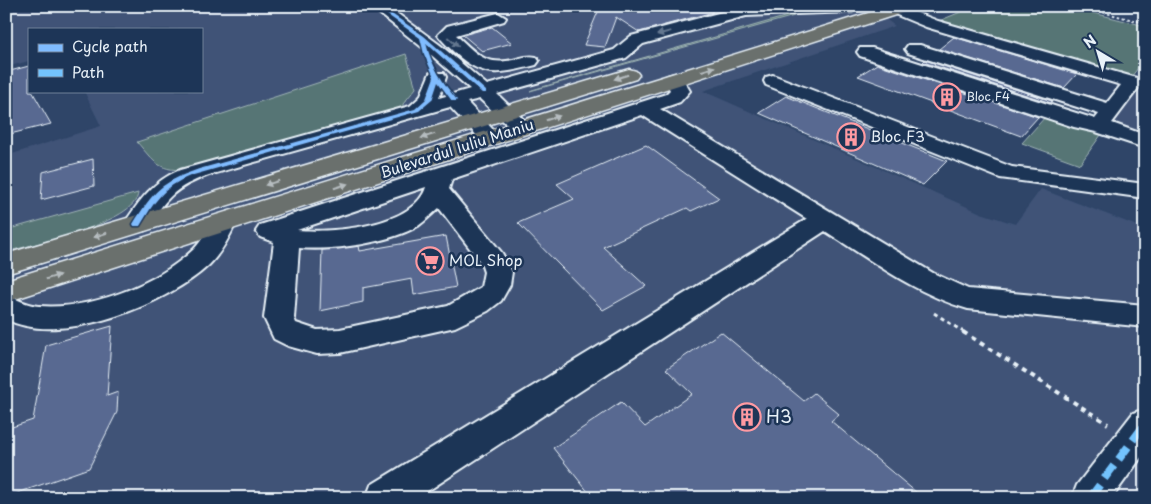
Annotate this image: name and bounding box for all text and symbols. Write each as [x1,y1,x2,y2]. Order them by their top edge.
legend [28,28,202,92]
north arrow [1074,28,1124,78]
one-way arrow [657,29,672,37]
text: N [1079,30,1101,53]
text: Cycle path [72,34,148,57]
one-way arrow [446,36,459,47]
text: Path [72,60,104,83]
one-way arrow [701,65,716,73]
one-way arrow [613,74,628,82]
building icon: Bloc F4 [932,82,962,112]
place label: Bloc F4 [966,87,1010,105]
street label: Bulevardul Iuliu Maniu [377,112,536,183]
one-way arrow [546,114,561,122]
building icon: Bloc F3 [836,122,866,152]
place label: Bloc F3 [870,124,925,147]
one-way arrow [420,133,435,140]
one-way arrow [265,180,280,188]
one-way arrow [334,181,349,189]
one-way arrow [92,232,107,240]
supermarket icon: MOL Shop [415,246,445,276]
place label: MOL Shop [449,248,522,271]
one-way arrow [45,272,60,280]
building icon: H3 [732,402,762,432]
place label: H3 [766,402,792,429]

